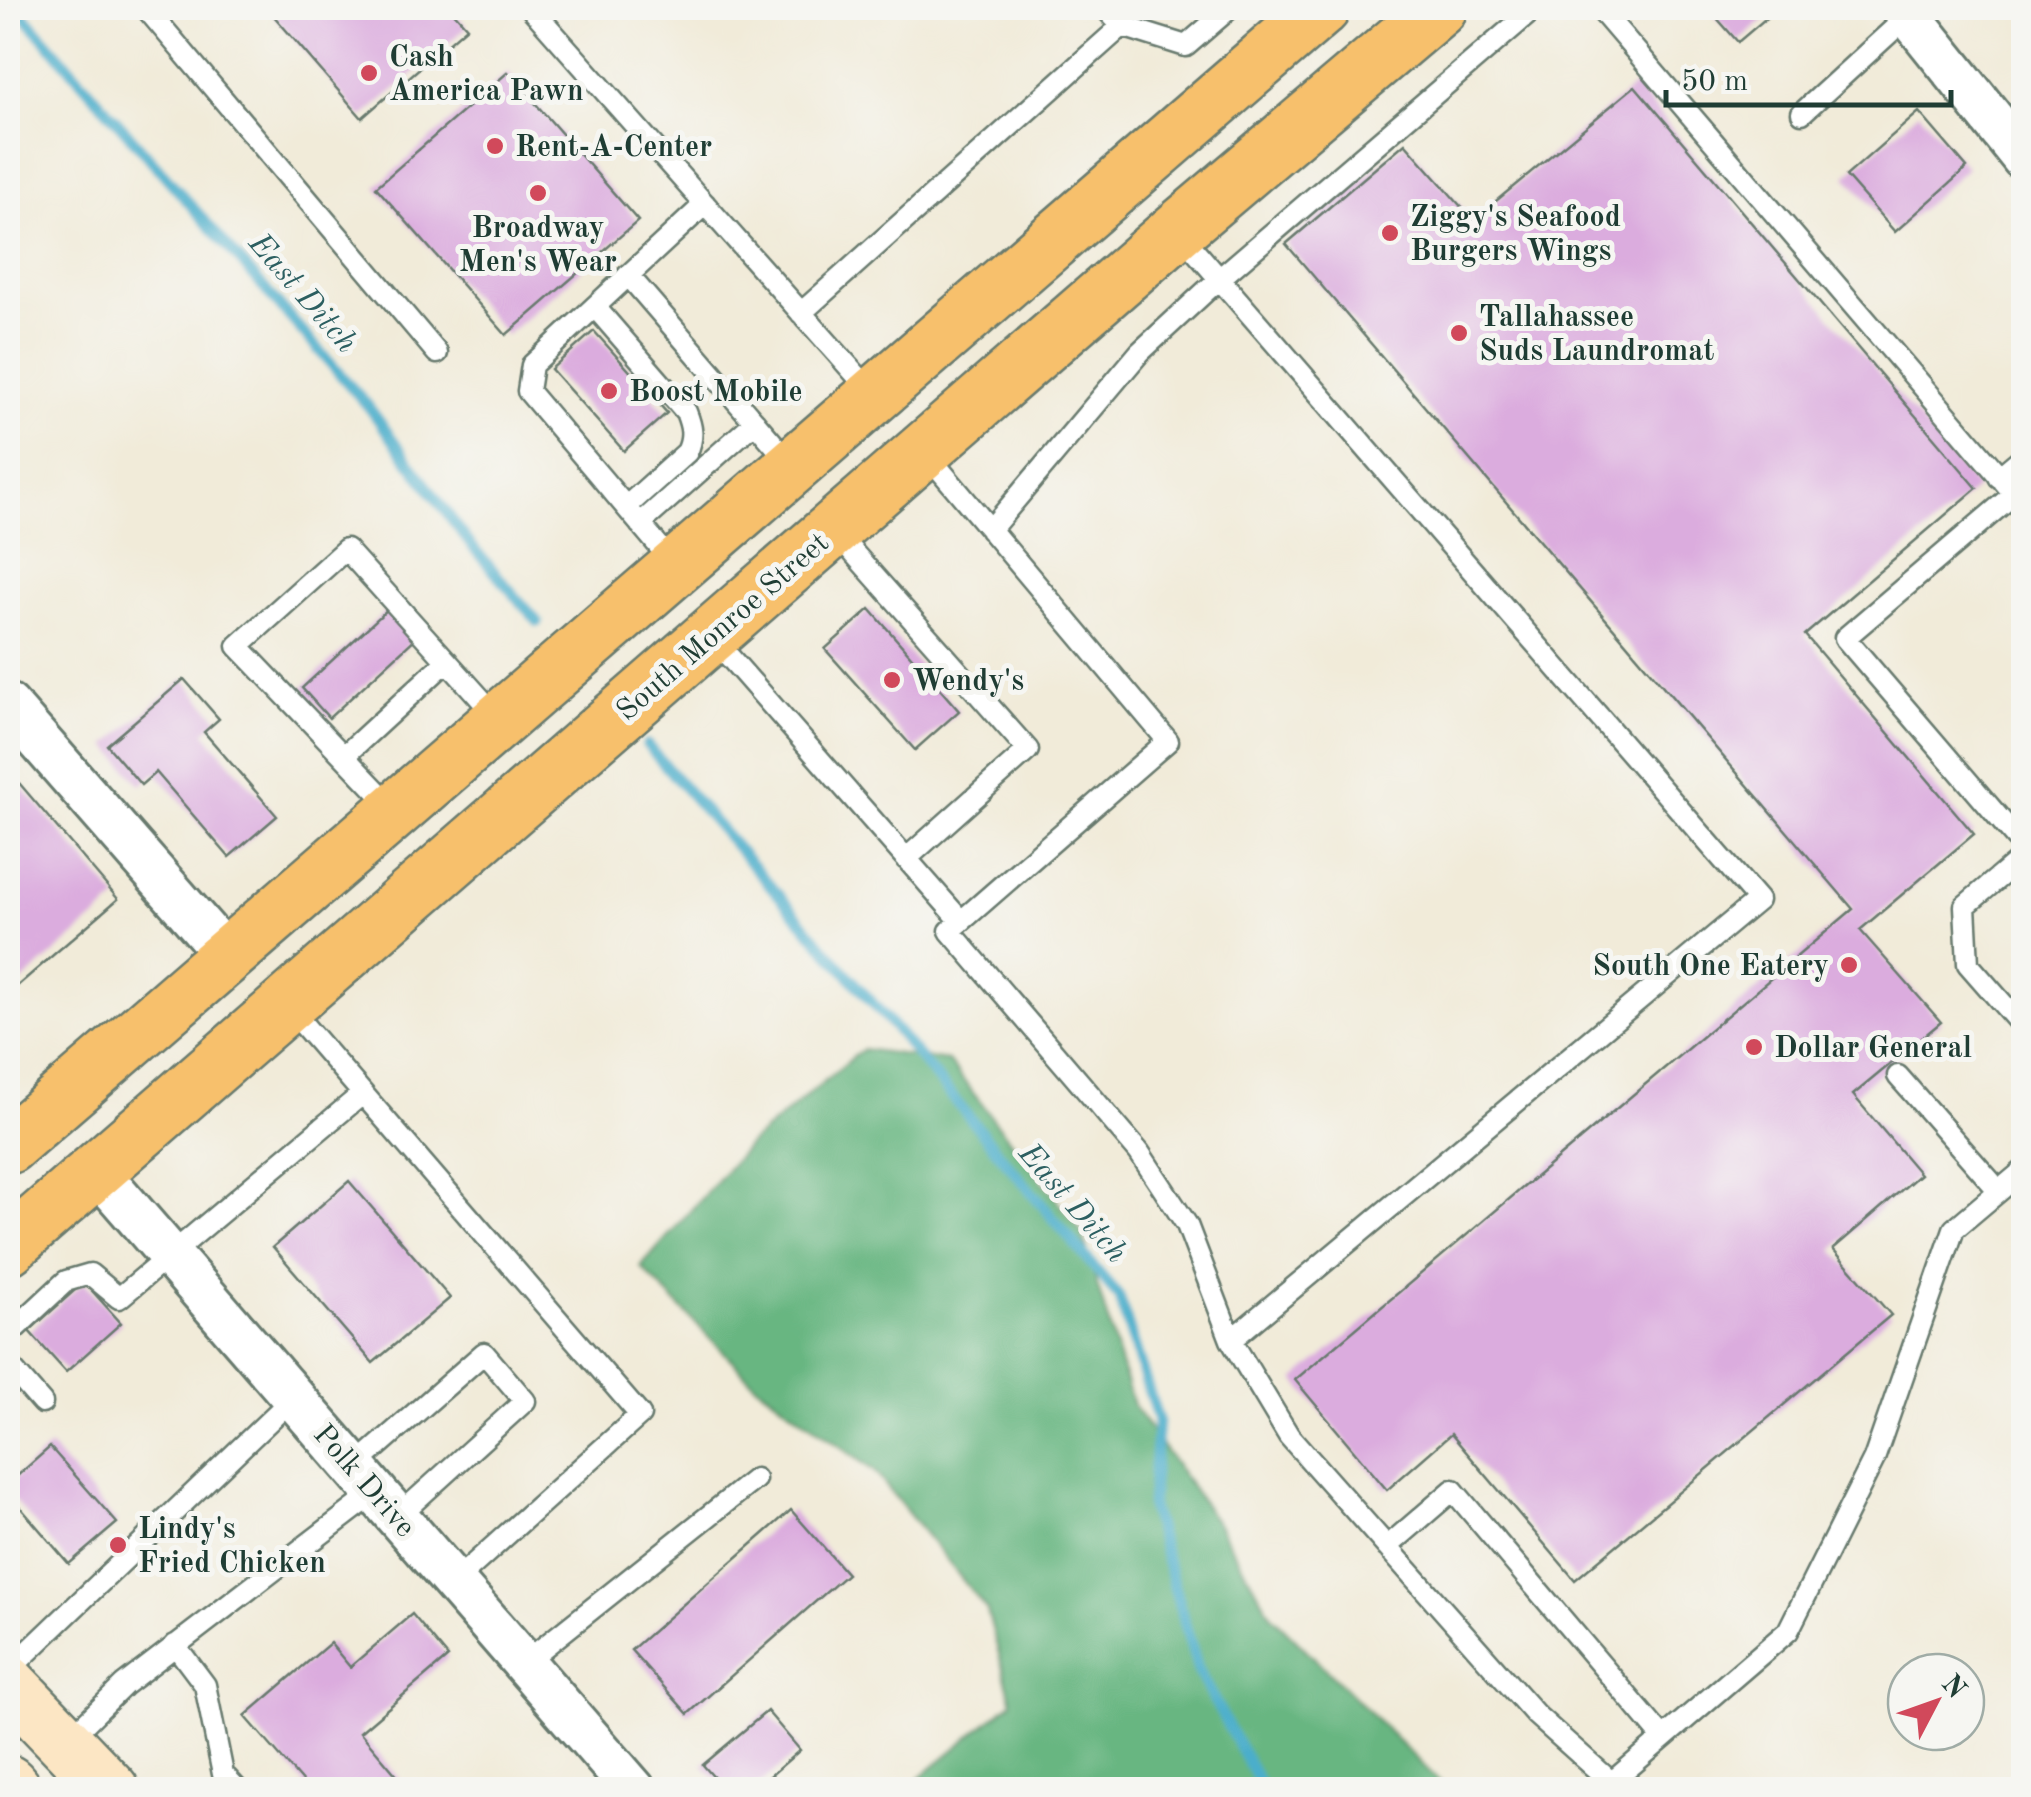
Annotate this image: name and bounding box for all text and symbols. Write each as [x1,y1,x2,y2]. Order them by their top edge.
place label: Cash America Pawn [389,43,584,107]
scale bar [1666,45,1951,107]
marker: Cash America Pawn [358,62,380,84]
text: 50 m [1681,67,1748,97]
place label: Rent-A-Center [515,133,712,163]
marker: Rent-A-Center [484,135,506,157]
marker: Broadway Men's Wear [527,182,549,204]
place label: Ziggy's Seafood Burgers Wings [1410,203,1621,267]
place label: Broadway Men's Wear [459,214,617,278]
marker: Ziggy's Seafood Burgers Wings [1379,222,1401,244]
water label: East Ditch [241,227,362,360]
place label: Tallahassee Suds Laundromat [1479,303,1715,367]
marker: Tallahassee Suds Laundromat [1448,322,1470,344]
place label: Boost Mobile [629,378,803,408]
marker: Boost Mobile [598,380,620,402]
street label: South Monroe Street [612,528,835,727]
place label: Wendy's [912,667,1024,697]
marker: Wendy's [881,669,903,691]
place label: South One Eatery [1592,952,1829,982]
marker: South One Eatery [1838,954,1860,976]
place label: Dollar General [1774,1034,1972,1064]
marker: Dollar General [1743,1036,1765,1058]
water label: East Ditch [1011,1137,1132,1270]
street label: Polk Drive [307,1419,420,1543]
place label: Lindy's Fried Chicken [138,1515,326,1579]
marker: Lindy's Fried Chicken [107,1534,129,1556]
north arrow [1886,1652,1986,1752]
text: N [1935,1670,1971,1705]

